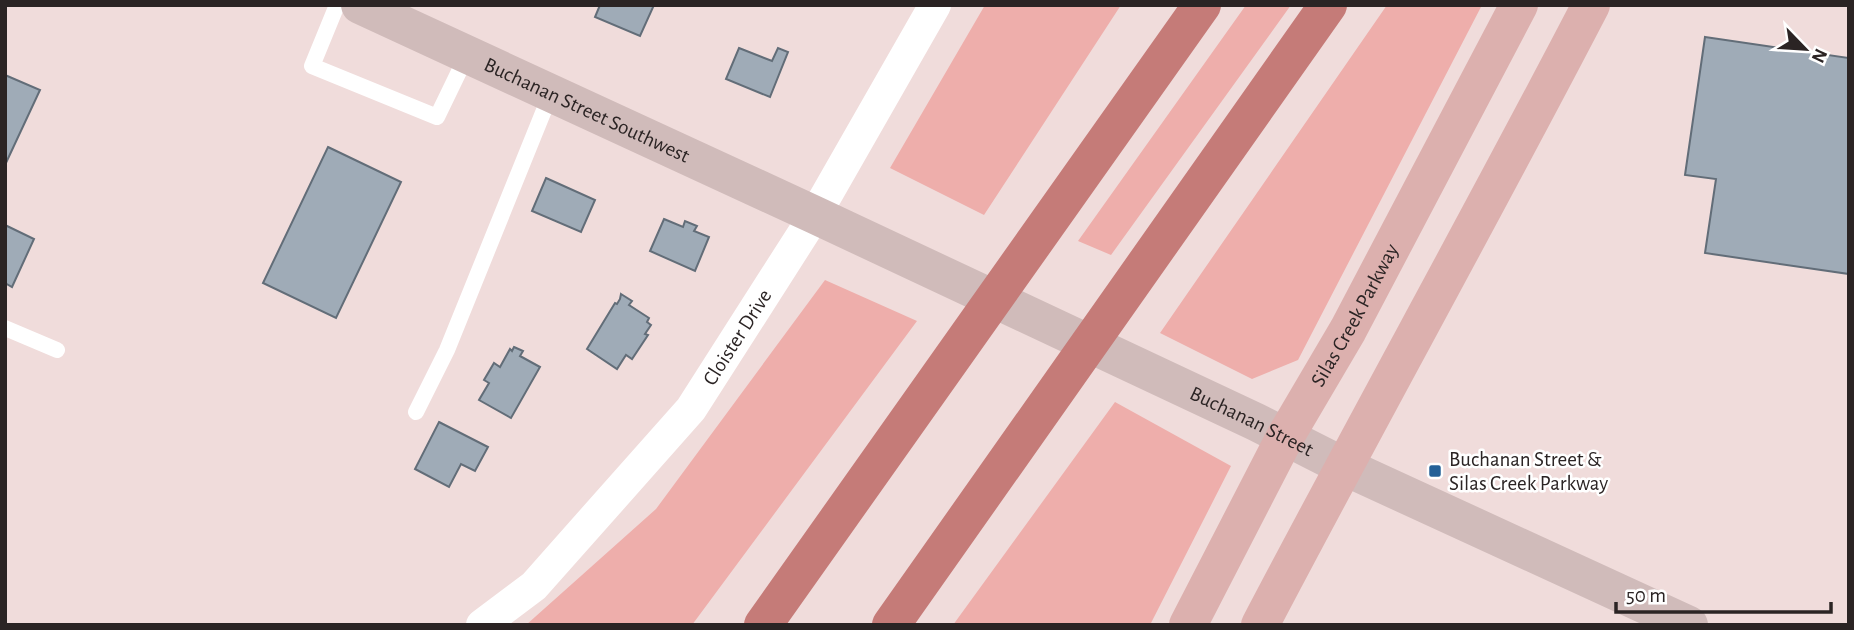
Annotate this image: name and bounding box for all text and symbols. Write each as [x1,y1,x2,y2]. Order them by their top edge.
north arrow [1770,14,1840,84]
text: N [1808,46,1830,66]
street label: Buchanan Street Southwest [481,53,693,166]
street label: Silas Creek Parkway [1307,240,1402,390]
street label: Cloister Drive [699,285,775,389]
street label: Buchanan Street [1187,382,1317,460]
place label: Buchanan Street & Silas Creek Parkway [1449,449,1608,494]
marker: Buchanan Street & Silas Creek Parkway [1427,463,1443,479]
scale bar [1616,570,1831,614]
text: 50 m [1626,585,1666,606]

